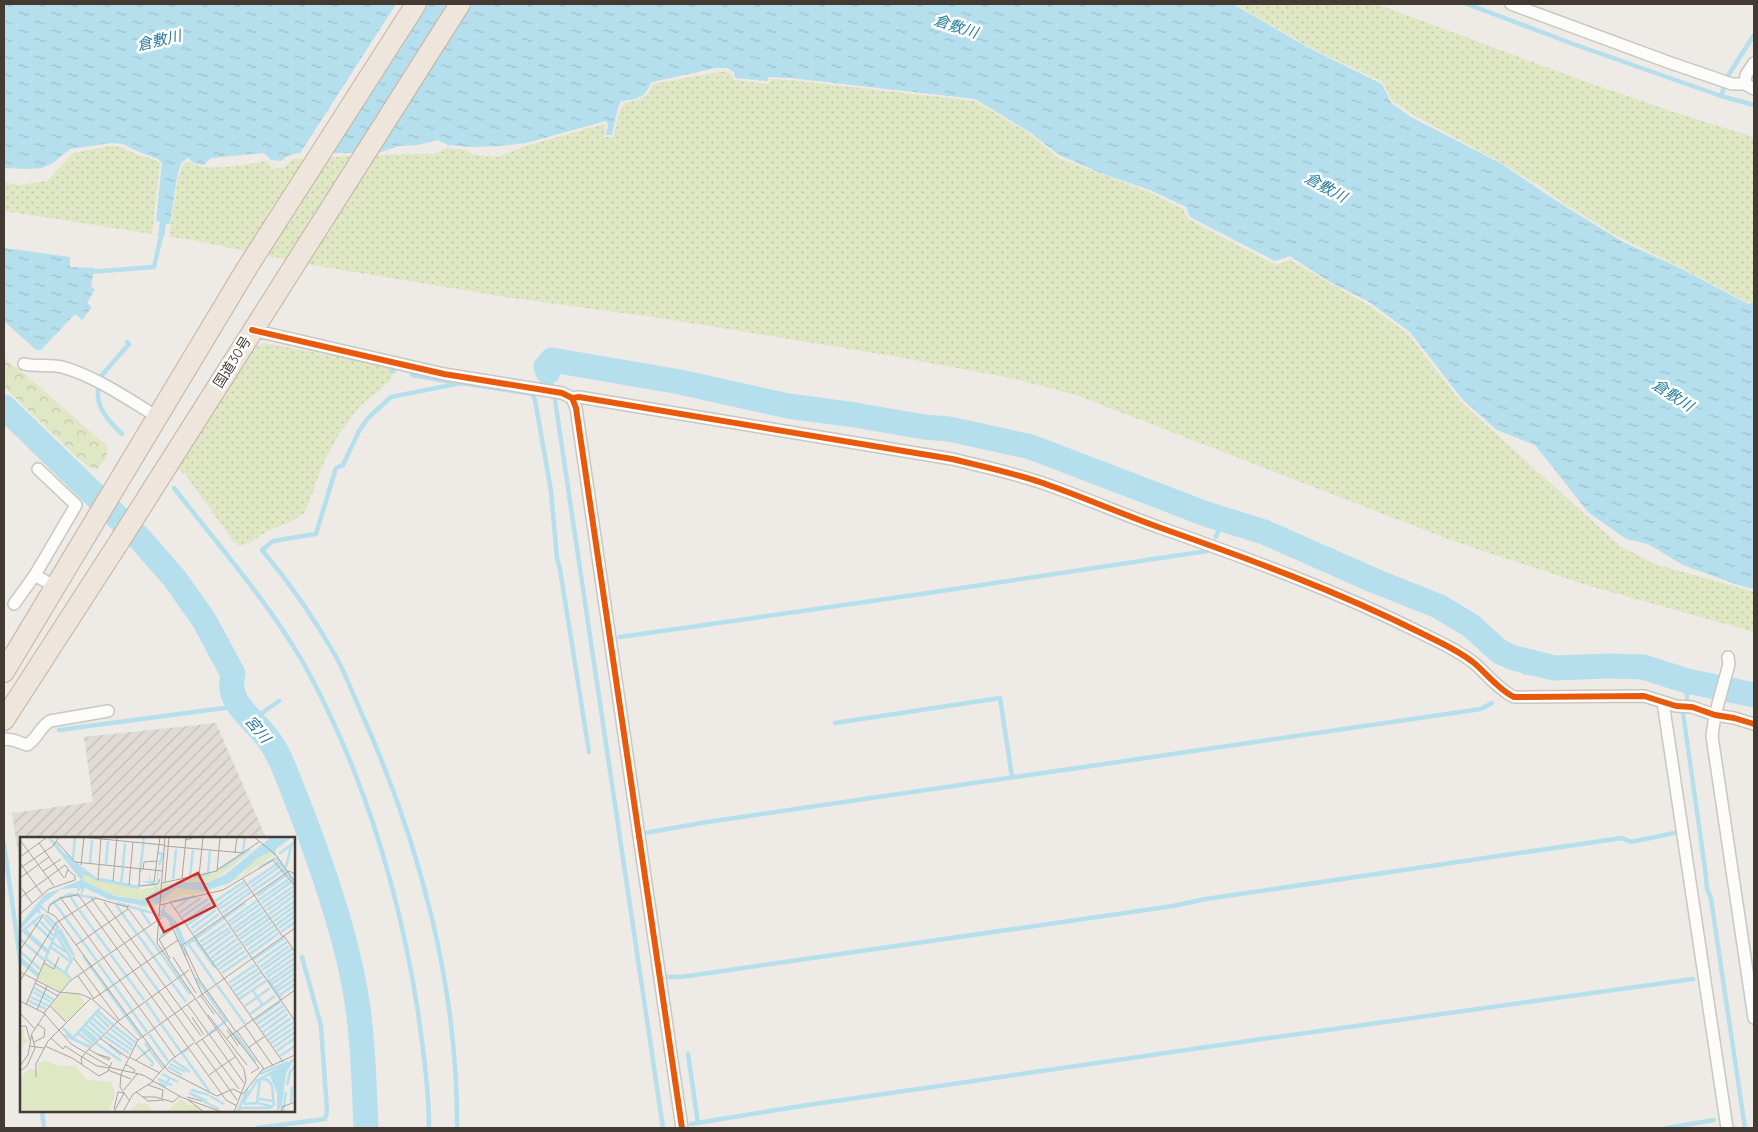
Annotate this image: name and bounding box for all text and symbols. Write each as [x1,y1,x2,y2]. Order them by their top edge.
water label: 倉敷川 [932,10,982,43]
water label: 倉敷川 [135,25,185,54]
water label: 倉敷川 [1302,168,1352,207]
street label: 国道30号 [209,333,255,391]
water label: 倉敷川 [1649,375,1699,416]
water label: 宮川 [241,711,276,748]
inset map [20,837,295,1112]

